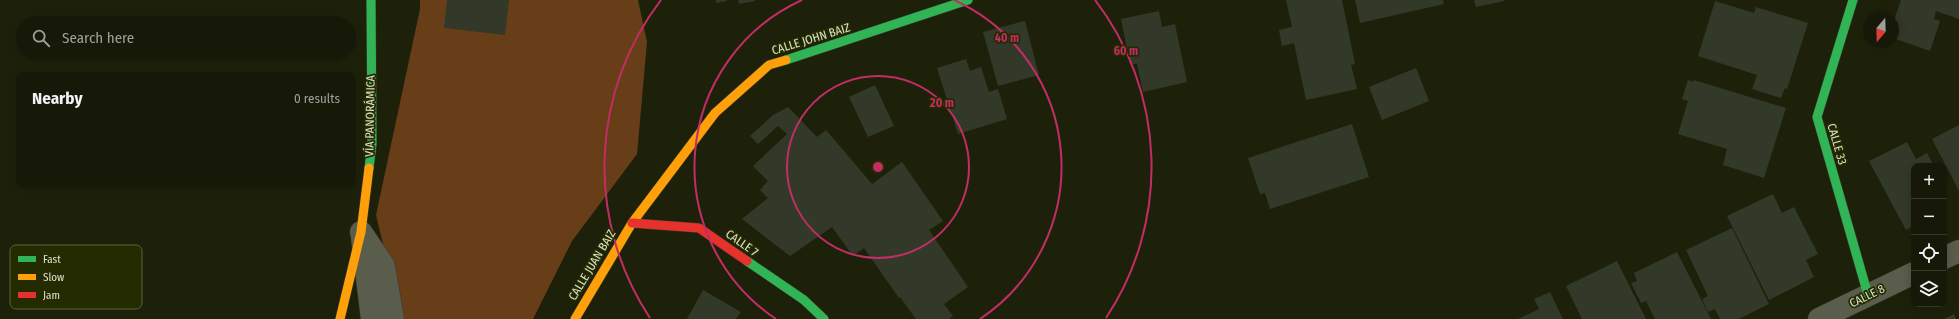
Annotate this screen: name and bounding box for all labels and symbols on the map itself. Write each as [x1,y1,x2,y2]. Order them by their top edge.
north arrow [1863,12,1899,48]
street label: CALLE JOHN BAIZ [770,20,852,58]
text: 40 m [995,31,1019,45]
text: 60 m [1114,44,1138,58]
street label: VÍA PANORÁMICA [361,74,378,157]
text: 20 m [929,96,954,110]
street label: CALLE 33 [1824,122,1850,166]
centre of rings [871,160,885,174]
street label: CALLE JUAN BAIZ [565,227,619,303]
street label: CALLE 7 [723,227,761,259]
legend [10,245,142,309]
text: Fast [43,253,61,266]
text: Slow [43,271,64,284]
street label: CALLE 8 [1847,281,1887,311]
text: Jam [43,289,60,302]

